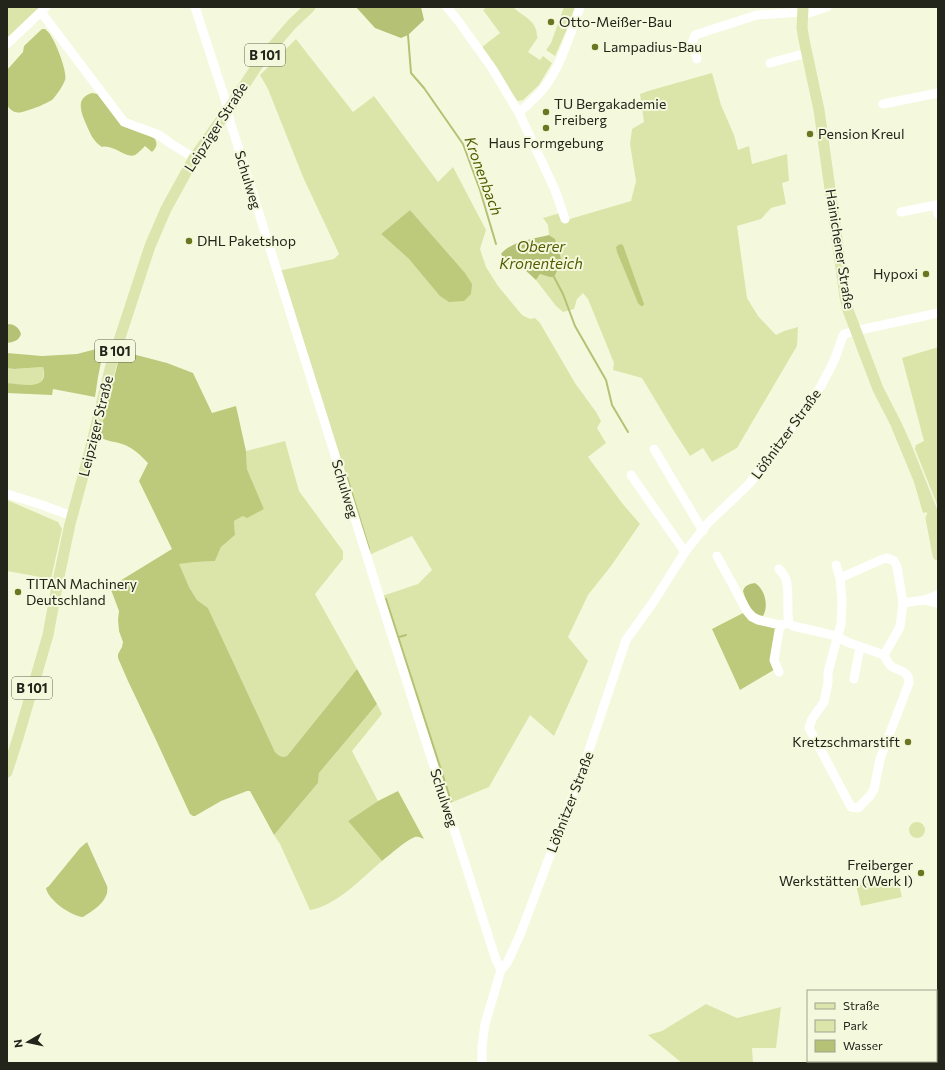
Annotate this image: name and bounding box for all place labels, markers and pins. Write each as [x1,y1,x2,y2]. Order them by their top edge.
place label: Otto-Meißer-Bau [559,13,672,30]
marker: Otto-Meißer-Bau [546,17,556,27]
place label: Lampadius-Bau [603,38,702,55]
marker: Lampadius-Bau [590,42,600,52]
place label: TU Bergakademie Freiberg [554,95,666,128]
marker: TU Bergakademie Freiberg [541,107,551,117]
marker: Haus Formgebung [541,123,551,133]
place label: Pension Kreul [818,125,905,142]
marker: Pension Kreul [805,129,815,139]
place label: Haus Formgebung [488,134,604,151]
place label: DHL Paketshop [197,232,296,249]
marker: DHL Paketshop [184,236,194,246]
place label: Hypoxi [873,265,918,282]
marker: Hypoxi [921,269,931,279]
place label: TITAN Machinery Deutschland [26,575,137,608]
marker: TITAN Machinery Deutschland [13,587,23,597]
place label: Kretzschmarstift [792,733,900,750]
marker: Kretzschmarstift [903,737,913,747]
place label: Freiberger Werkstätten (Werk I) [779,856,913,889]
marker: Freiberger Werkstätten (Werk I) [916,868,926,878]

